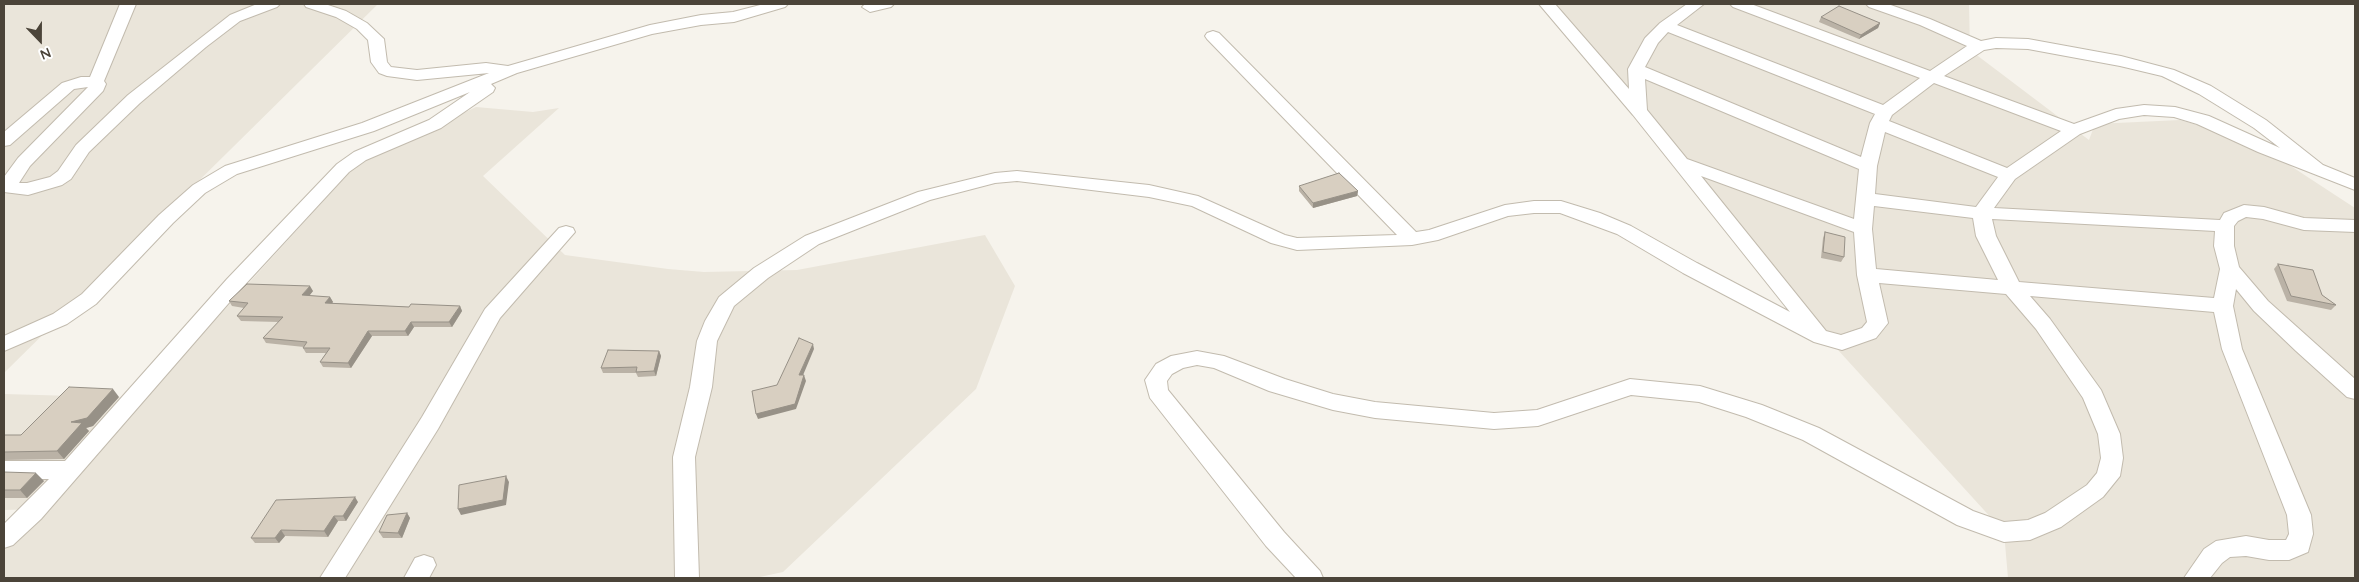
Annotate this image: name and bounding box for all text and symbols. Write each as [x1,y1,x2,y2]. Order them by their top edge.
north arrow [15,15,65,65]
text: N [37,44,54,64]

